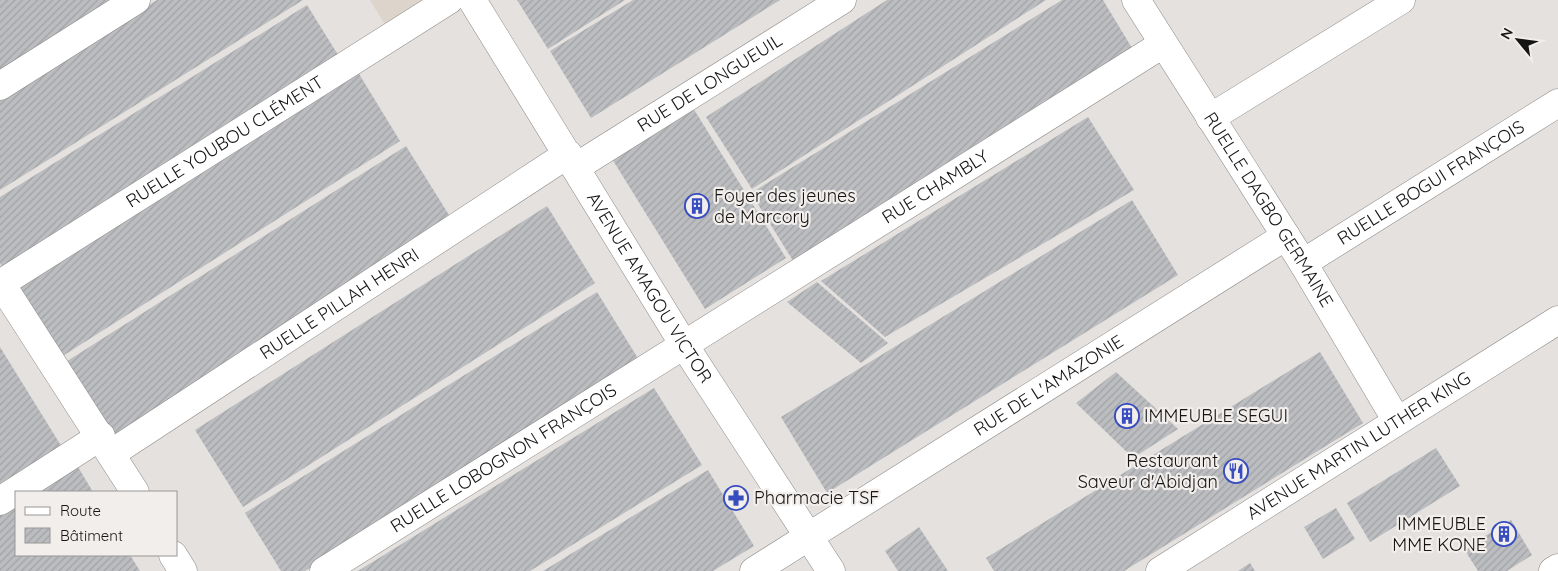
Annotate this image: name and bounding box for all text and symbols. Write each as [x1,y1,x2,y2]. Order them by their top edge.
north arrow [1493,15,1543,65]
text: N [1496,25,1517,43]
street label: RUE DE LONGUEUIL [633,28,787,137]
street label: RUELLE YOUBOU CLÉMENT [121,70,328,212]
street label: RUELLE DAGBO GERMAINE [1199,108,1339,311]
street label: RUELLE BOGUI FRANÇOIS [1333,115,1529,250]
street label: RUE CHAMBLY [878,144,993,229]
place label: Foyer des jeunes de Marcory [714,184,856,228]
street label: AVENUE AMAGOU VICTOR [582,188,718,387]
building icon: Foyer des jeunes de Marcory [684,193,710,219]
street label: RUELLE PILLAH HENRI [255,243,423,364]
street label: RUE DE L'AMAZONIE [969,329,1127,441]
street label: AVENUE MARTIN LUTHER KING [1242,366,1475,524]
street label: RUELLE LOBOGNON FRANÇOIS [386,378,621,537]
building icon: IMMEUBLE SEGUI [1114,403,1140,429]
place label: IMMEUBLE SEGUI [1144,404,1288,427]
place label: Restaurant Saveur d'Abidjan [1078,449,1218,493]
restaurant icon: Restaurant Saveur d'Abidjan [1223,458,1249,484]
pharmacy icon: Pharmacie TSF [723,485,749,511]
place label: Pharmacie TSF [754,486,880,509]
legend [15,491,178,556]
text: Route [60,501,101,520]
place label: IMMEUBLE MME KONE [1392,512,1486,556]
building icon: IMMEUBLE MME KONE [1491,521,1517,547]
text: Bâtiment [60,526,123,545]

